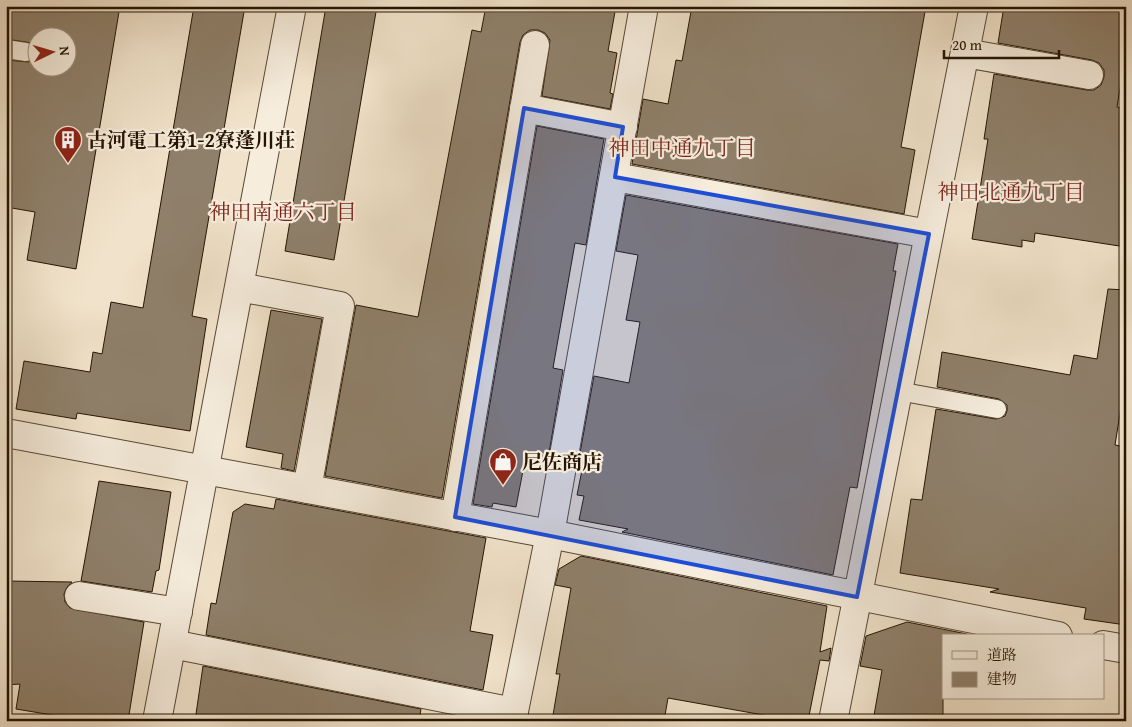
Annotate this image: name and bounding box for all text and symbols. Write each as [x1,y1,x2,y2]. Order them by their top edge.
north arrow [28,28,78,78]
scale bar [944,28,1060,60]
text: 20 m [952,34,983,55]
text: N [55,45,75,57]
building icon: 古河電工第1-2寮蓬川荘 [53,125,83,164]
place label: 古河電工第1-2寮蓬川荘 [87,125,295,154]
district label: 神田中通九丁目 [609,132,756,163]
district label: 神田北通九丁目 [938,176,1085,207]
district label: 神田南通六丁目 [210,196,357,227]
shop icon: 尼佐商店 [488,447,518,486]
place label: 尼佐商店 [522,447,602,476]
legend [942,634,1104,700]
text: 道路 [987,644,1017,665]
text: 建物 [987,668,1017,689]

